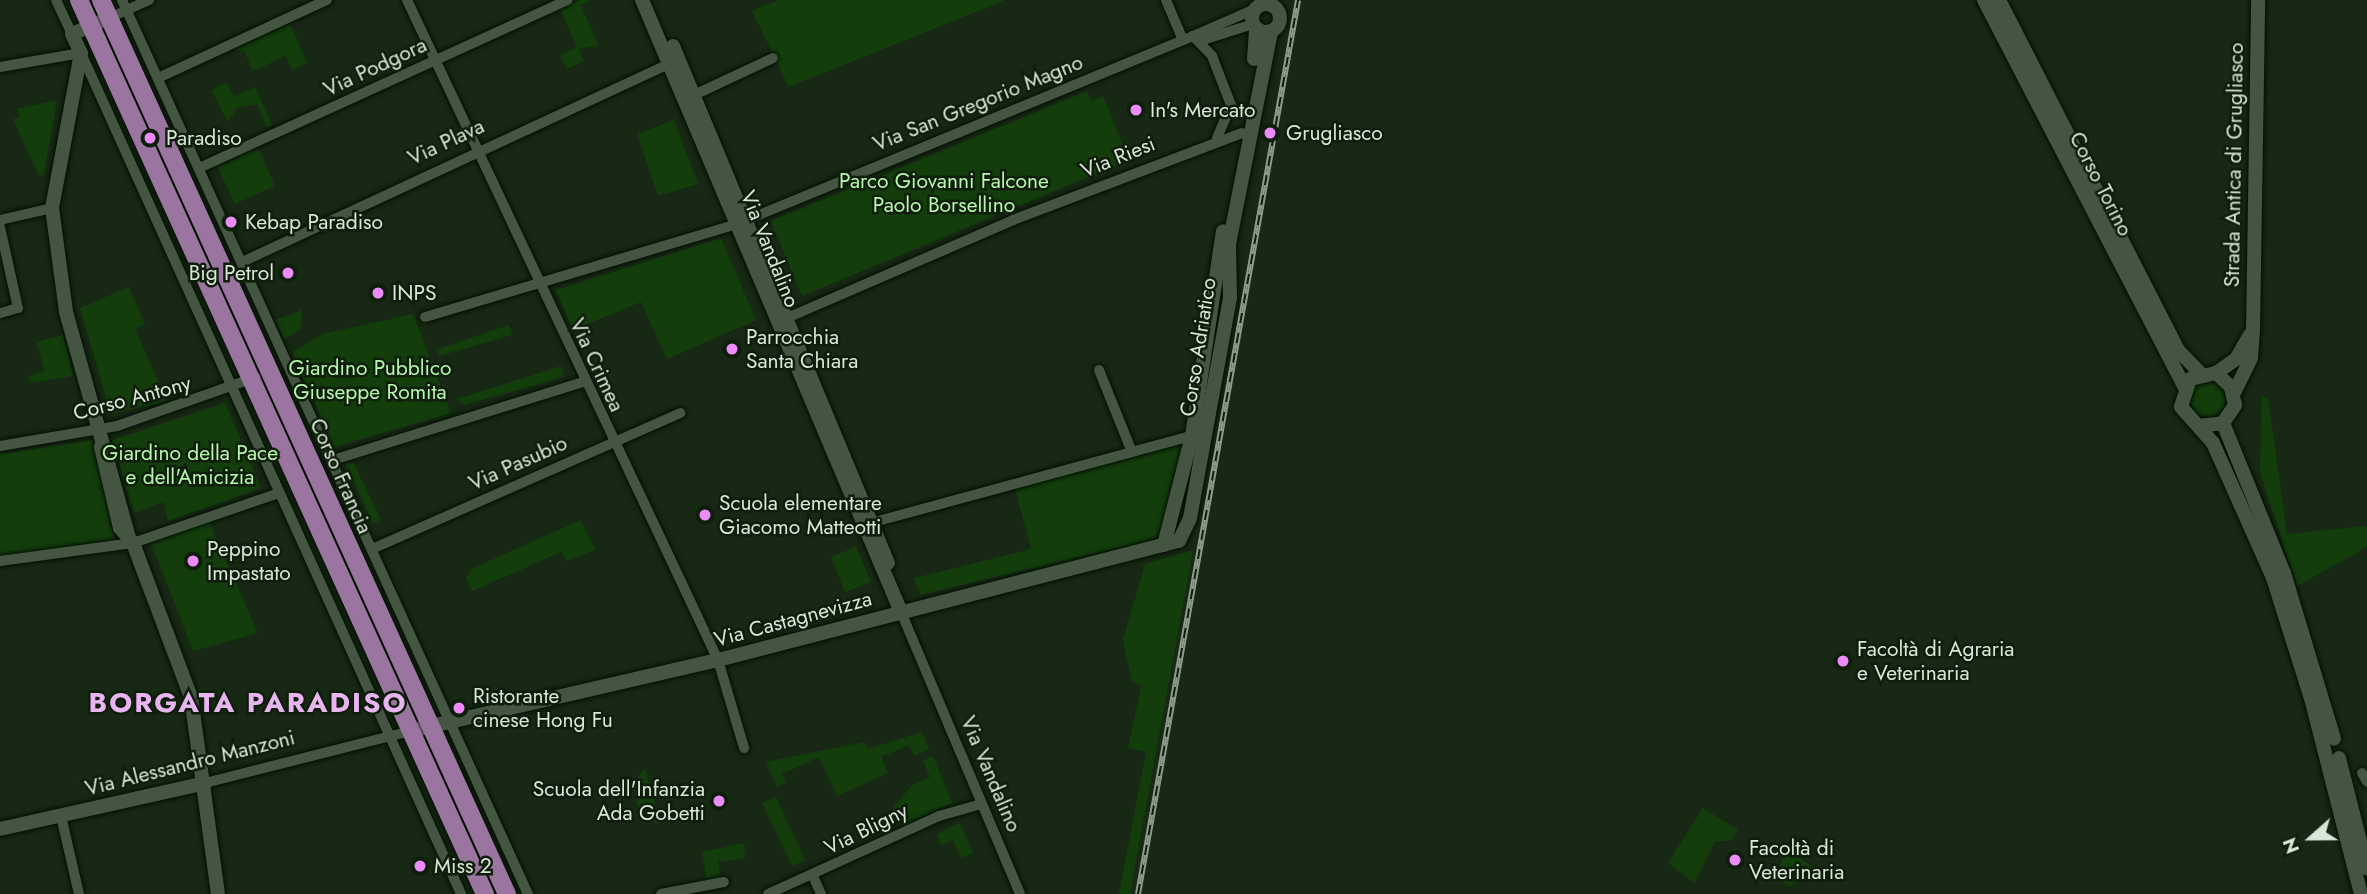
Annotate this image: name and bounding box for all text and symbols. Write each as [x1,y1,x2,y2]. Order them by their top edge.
street label: Via Podgora [319,32,431,102]
street label: Strada Antica di Grugliasco [2219,42,2249,288]
street label: Via San Gregorio Magno [869,49,1087,157]
place label: In's Mercato [1150,97,1256,123]
marker: In's Mercato [1128,102,1144,118]
street label: Via Plava [404,113,488,171]
place label: Grugliasco [1286,120,1383,146]
marker: Grugliasco [1260,123,1280,143]
place label: Paradiso [166,125,242,151]
marker: Paradiso [140,128,160,148]
street label: Corso Torino [2064,128,2138,240]
street label: Via Riesi [1077,131,1159,183]
park label: Parco Giovanni Falcone Paolo Borsellino [839,168,1049,218]
street label: Via Vandalino [735,187,805,311]
place label: Kebap Paradiso [245,209,383,235]
marker: Kebap Paradiso [223,214,239,230]
place label: Big Petrol [189,260,274,286]
marker: Big Petrol [280,265,296,281]
street label: Corso Adriatico [1175,276,1221,418]
place label: INPS [392,280,436,306]
marker: INPS [370,285,386,301]
street label: Via Crimea [564,314,630,416]
place label: Parrocchia Santa Chiara [746,324,858,374]
marker: Parrocchia Santa Chiara [724,341,740,357]
park label: Giardino Pubblico Giuseppe Romita [288,355,452,405]
street label: Corso Antony [70,370,194,426]
street label: Corso Francia [304,415,378,537]
street label: Via Pasubio [465,430,571,496]
park label: Giardino della Pace e dell'Amicizia [102,440,278,490]
place label: Scuola elementare Giacomo Matteotti [719,490,882,540]
marker: Scuola elementare Giacomo Matteotti [697,507,713,523]
place label: Peppino Impastato [207,536,291,586]
marker: Peppino Impastato [185,553,201,569]
street label: Via Castagnevizza [711,586,875,652]
place label: Facoltà di Agraria e Veterinaria [1857,636,2014,686]
marker: Facoltà di Agraria e Veterinaria [1835,653,1851,669]
place label: Ristorante cinese Hong Fu [473,683,613,733]
district label: BORGATA PARADISO [91,686,405,720]
marker: Ristorante cinese Hong Fu [451,700,467,716]
street label: Via Vandalino [955,712,1027,836]
street label: Via Alessandro Manzoni [82,725,298,801]
place label: Scuola dell'Infanzia Ada Gobetti [533,776,705,826]
marker: Scuola dell'Infanzia Ada Gobetti [711,793,727,809]
street label: Via Bligny [820,798,912,860]
north arrow [2276,803,2346,873]
text: N [2276,834,2306,858]
place label: Facoltà di Veterinaria [1749,835,1844,885]
marker: Facoltà di Veterinaria [1727,852,1743,868]
place label: Miss 2 [434,853,492,879]
marker: Miss 2 [412,858,428,874]

